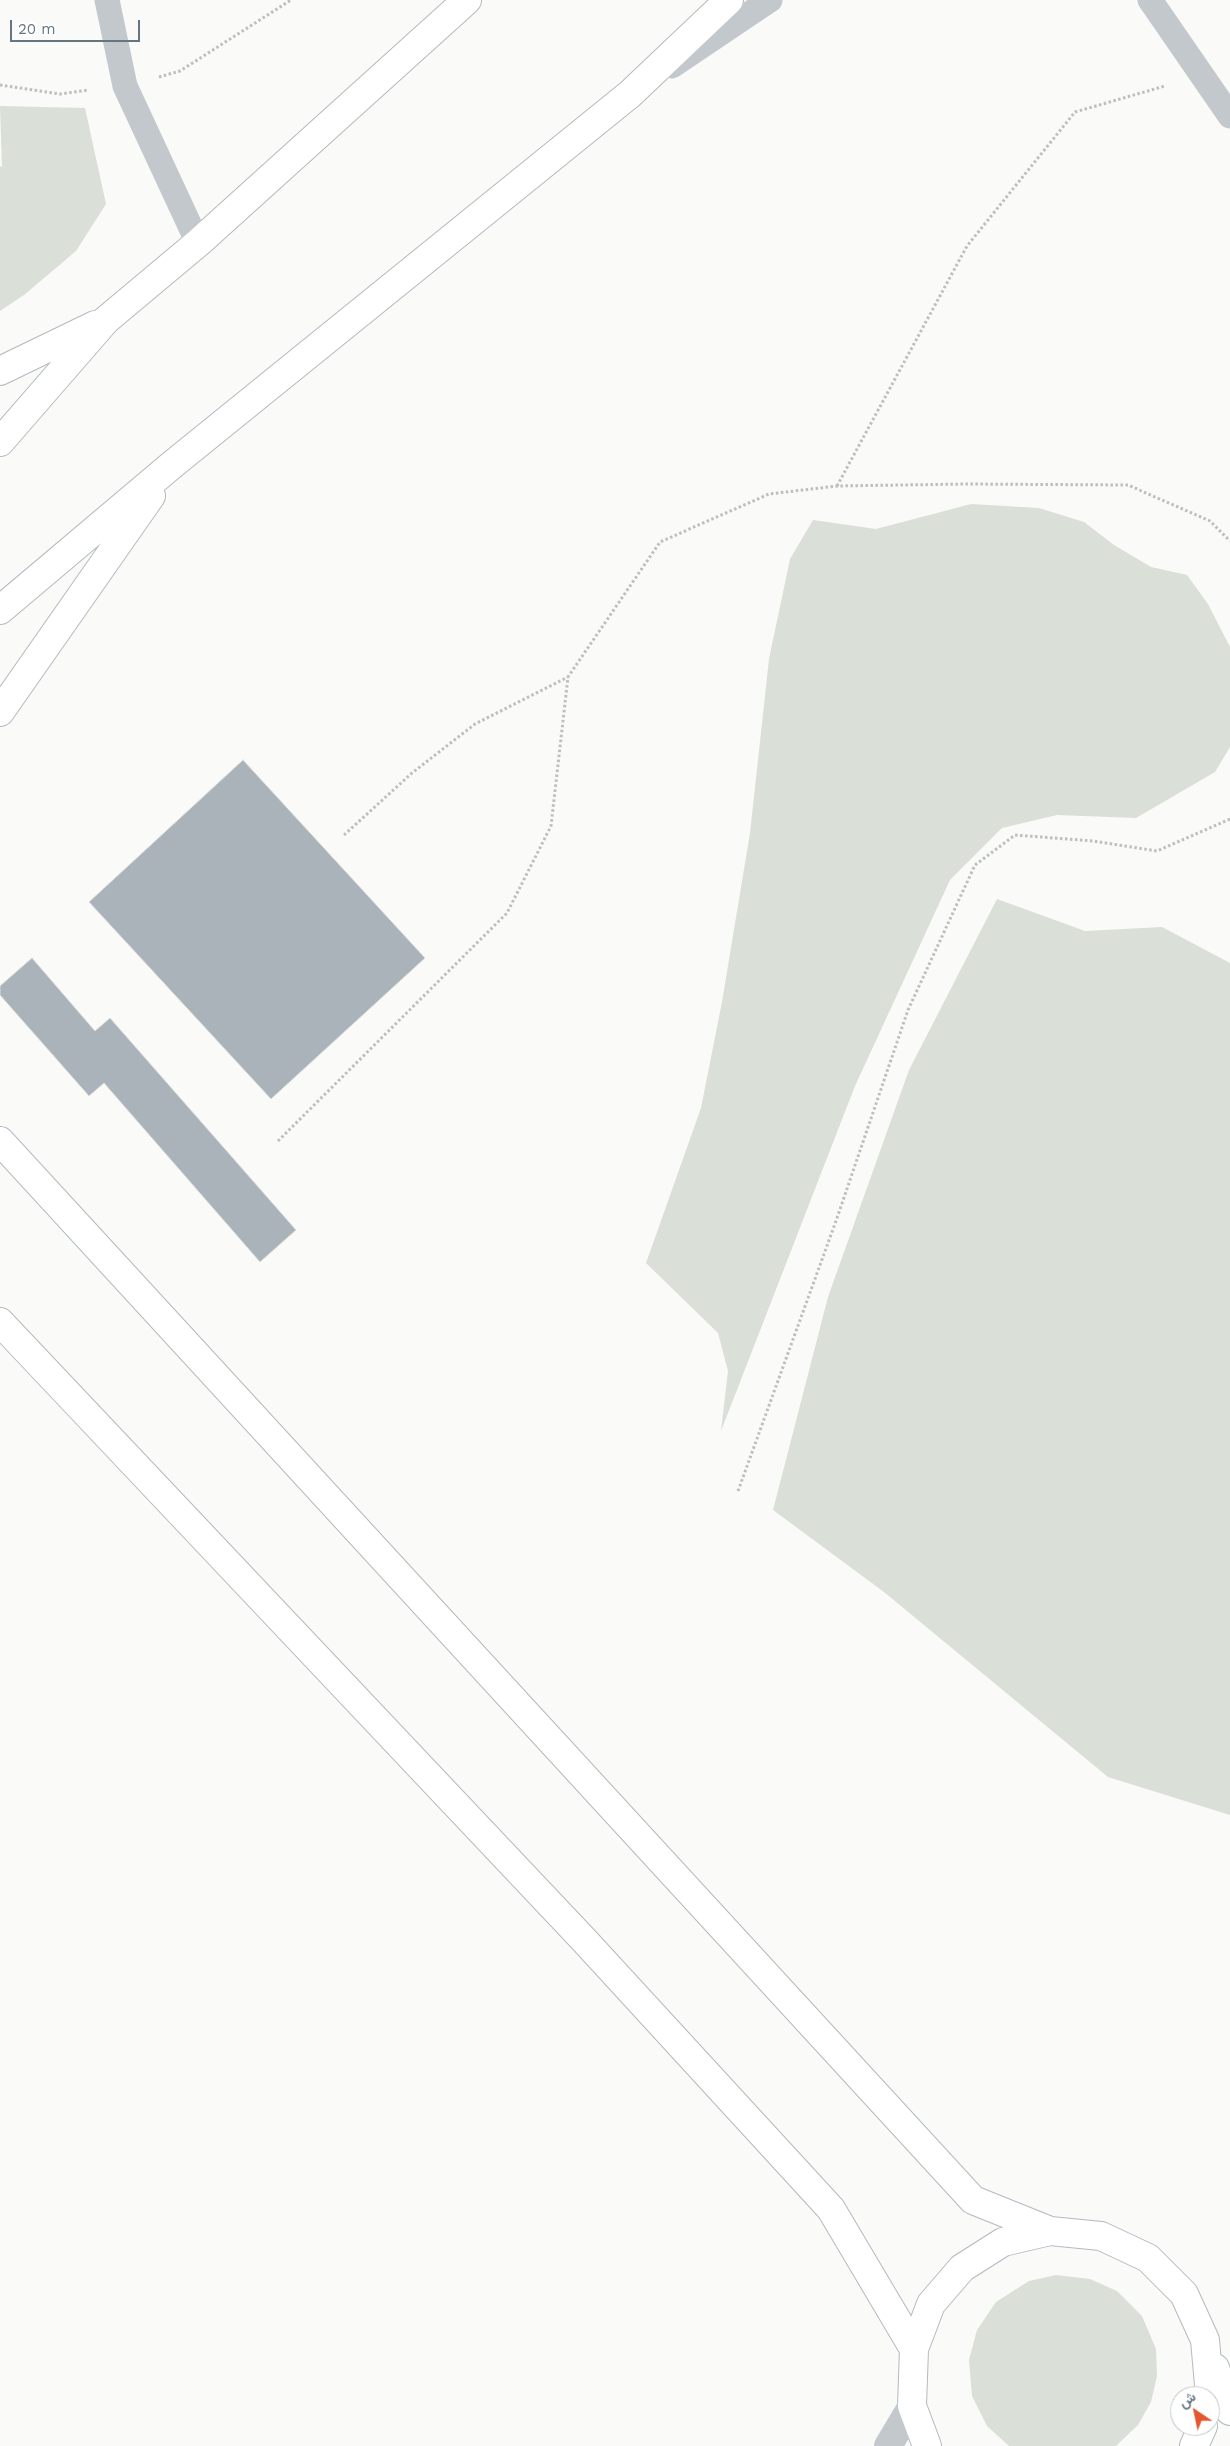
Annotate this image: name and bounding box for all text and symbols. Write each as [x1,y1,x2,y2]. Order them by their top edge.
scale bar [12,10,142,42]
text: 20 m [18,20,56,38]
north arrow [1170,2386,1220,2436]
text: ش [1176,2388,1199,2411]

